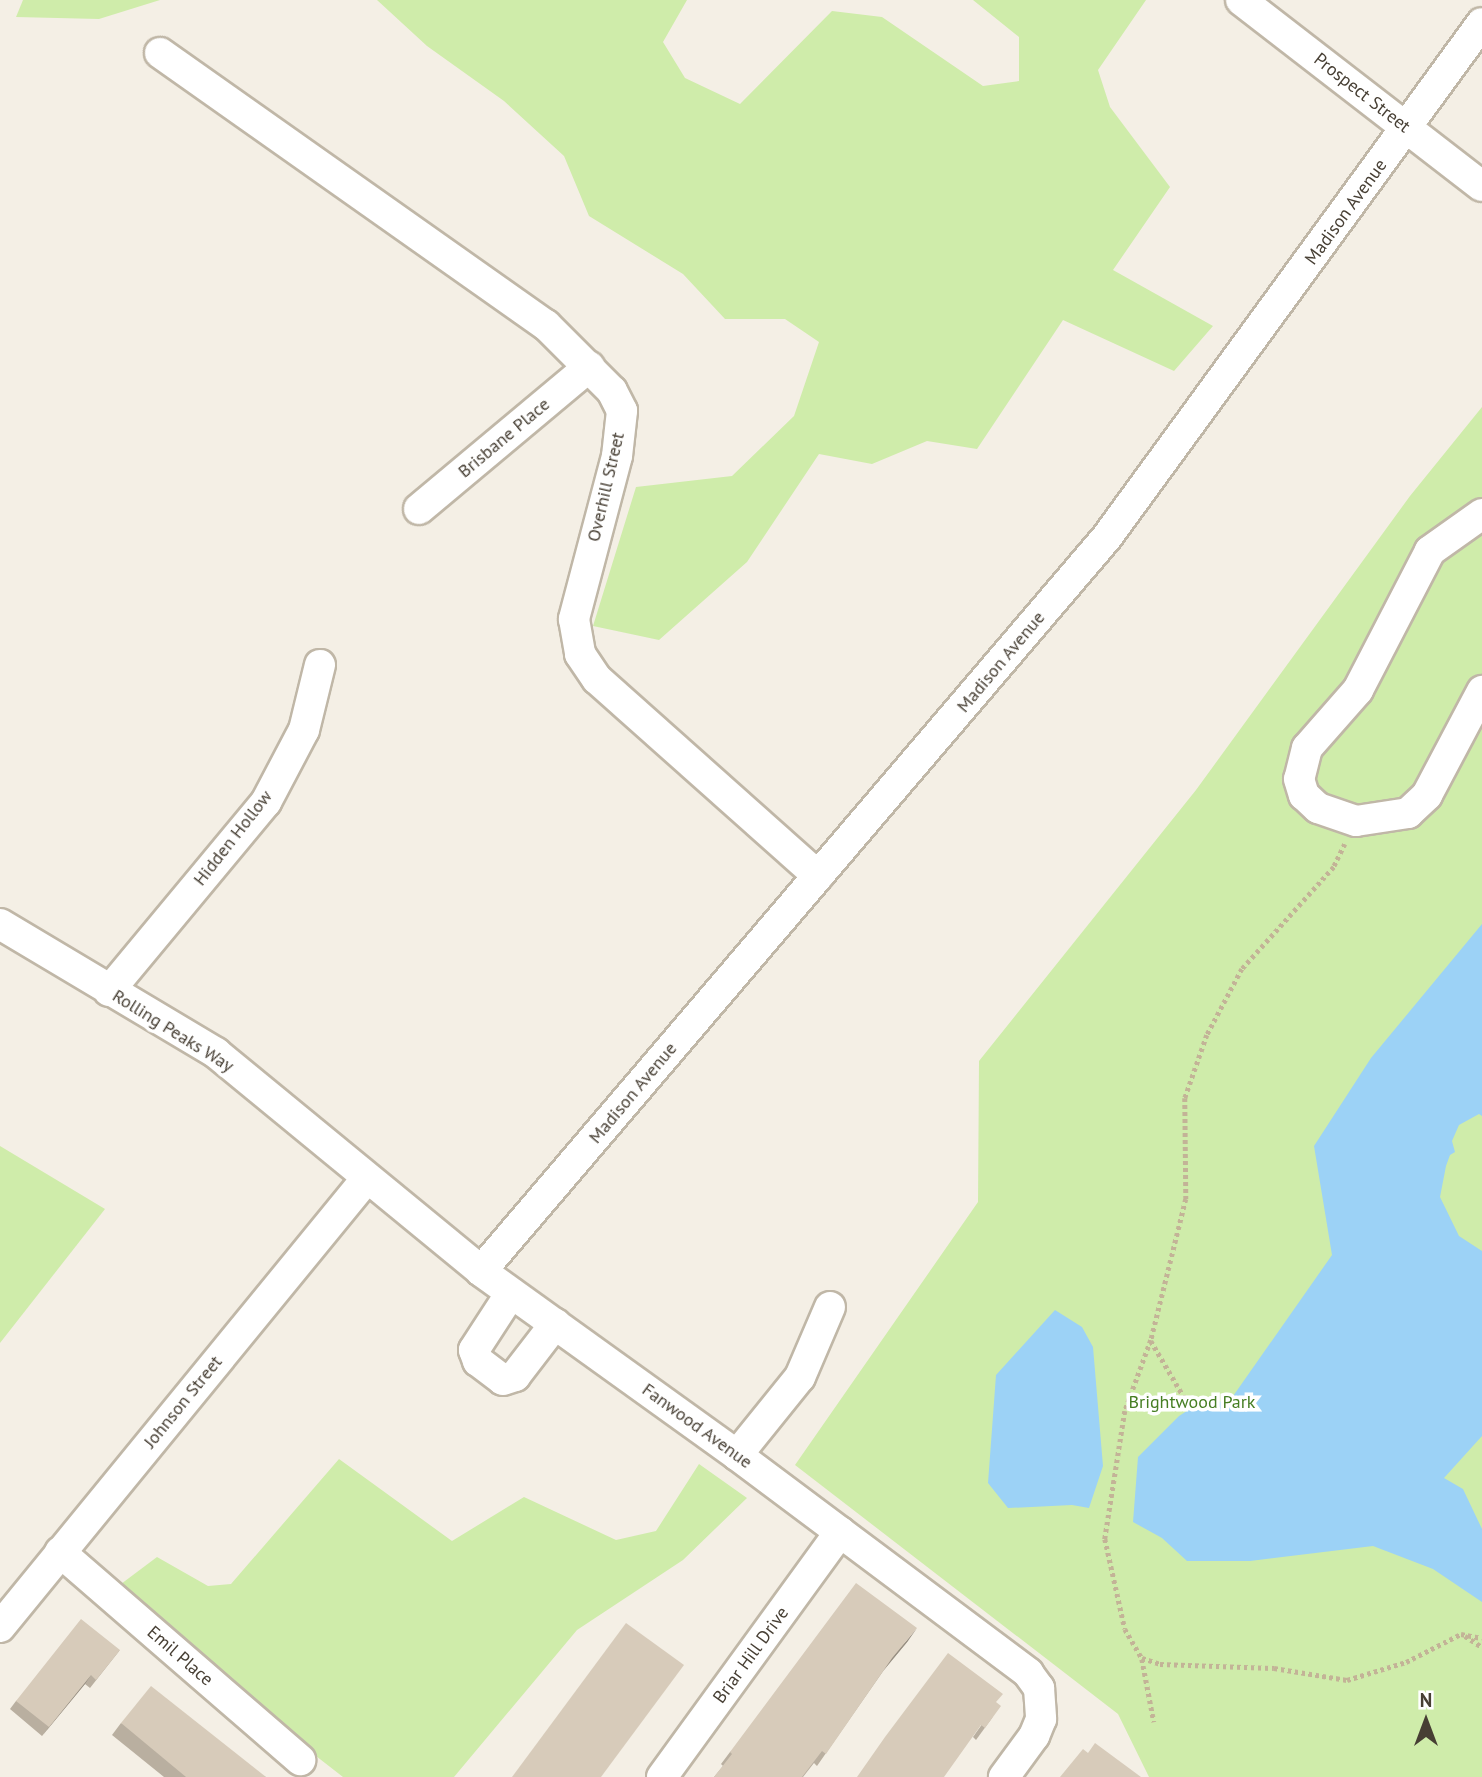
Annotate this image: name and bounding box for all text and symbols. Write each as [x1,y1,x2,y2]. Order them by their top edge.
street label: Prospect Street [1309,49,1415,137]
street label: Madison Avenue [1300,155,1392,269]
street label: Brisbane Place [454,394,554,482]
street label: Overhill Street [583,430,629,544]
street label: Madison Avenue [952,607,1050,717]
street label: Hidden Hollow [189,786,277,890]
street label: Rolling Peaks Way [108,985,238,1077]
street label: Madison Avenue [584,1038,682,1148]
street label: Johnson Street [139,1352,227,1452]
street label: Fanwood Avenue [638,1379,756,1473]
park label: Brightwood Park [1129,1391,1255,1413]
street label: Briar Hill Drive [709,1603,793,1707]
street label: Emil Place [143,1622,217,1690]
north arrow [1391,1686,1461,1756]
text: N [1420,1688,1432,1712]

